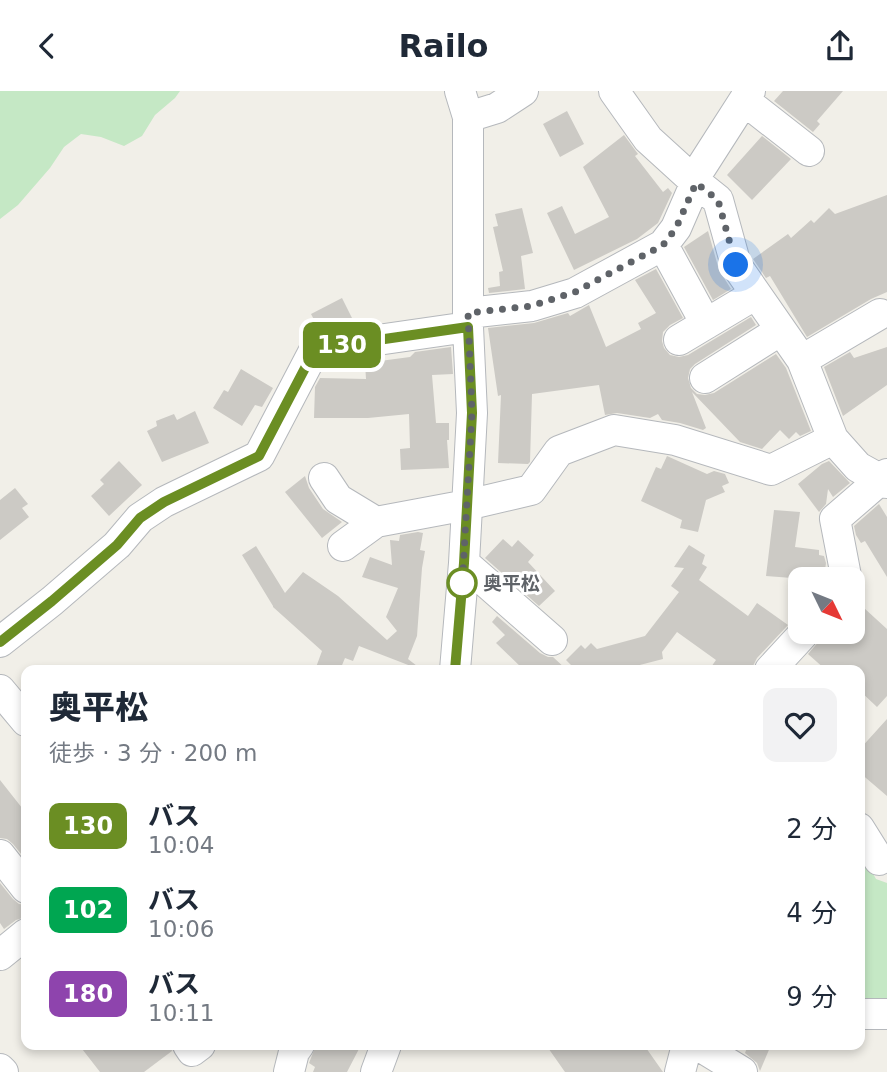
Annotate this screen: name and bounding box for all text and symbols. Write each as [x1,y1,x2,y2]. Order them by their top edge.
icon: back [28,27,66,65]
text: Railo [398,27,489,65]
icon: share [821,27,859,65]
your location [718,247,753,282]
line badge: 130 [302,322,382,368]
text: 130 [317,331,367,359]
north arrow [788,567,864,644]
map controls [788,567,865,644]
marker: 奥平松 [447,568,477,598]
place label: 奥平松 [483,572,540,594]
text: 奥平松 [49,688,148,727]
button: heart [763,688,837,762]
text: 徒歩 · 3 分 · 200 m [49,740,257,766]
text: バス [148,801,200,831]
text: 130 [63,812,113,840]
text: 2 分 [786,814,837,844]
text: 10:04 [148,832,214,858]
text: バス [148,885,200,915]
text: 102 [63,896,113,924]
text: 4 分 [786,898,837,928]
text: 10:06 [148,916,214,942]
text: バス [148,969,200,999]
text: 180 [63,980,113,1008]
text: 9 分 [786,982,837,1012]
text: 10:11 [148,1000,214,1026]

